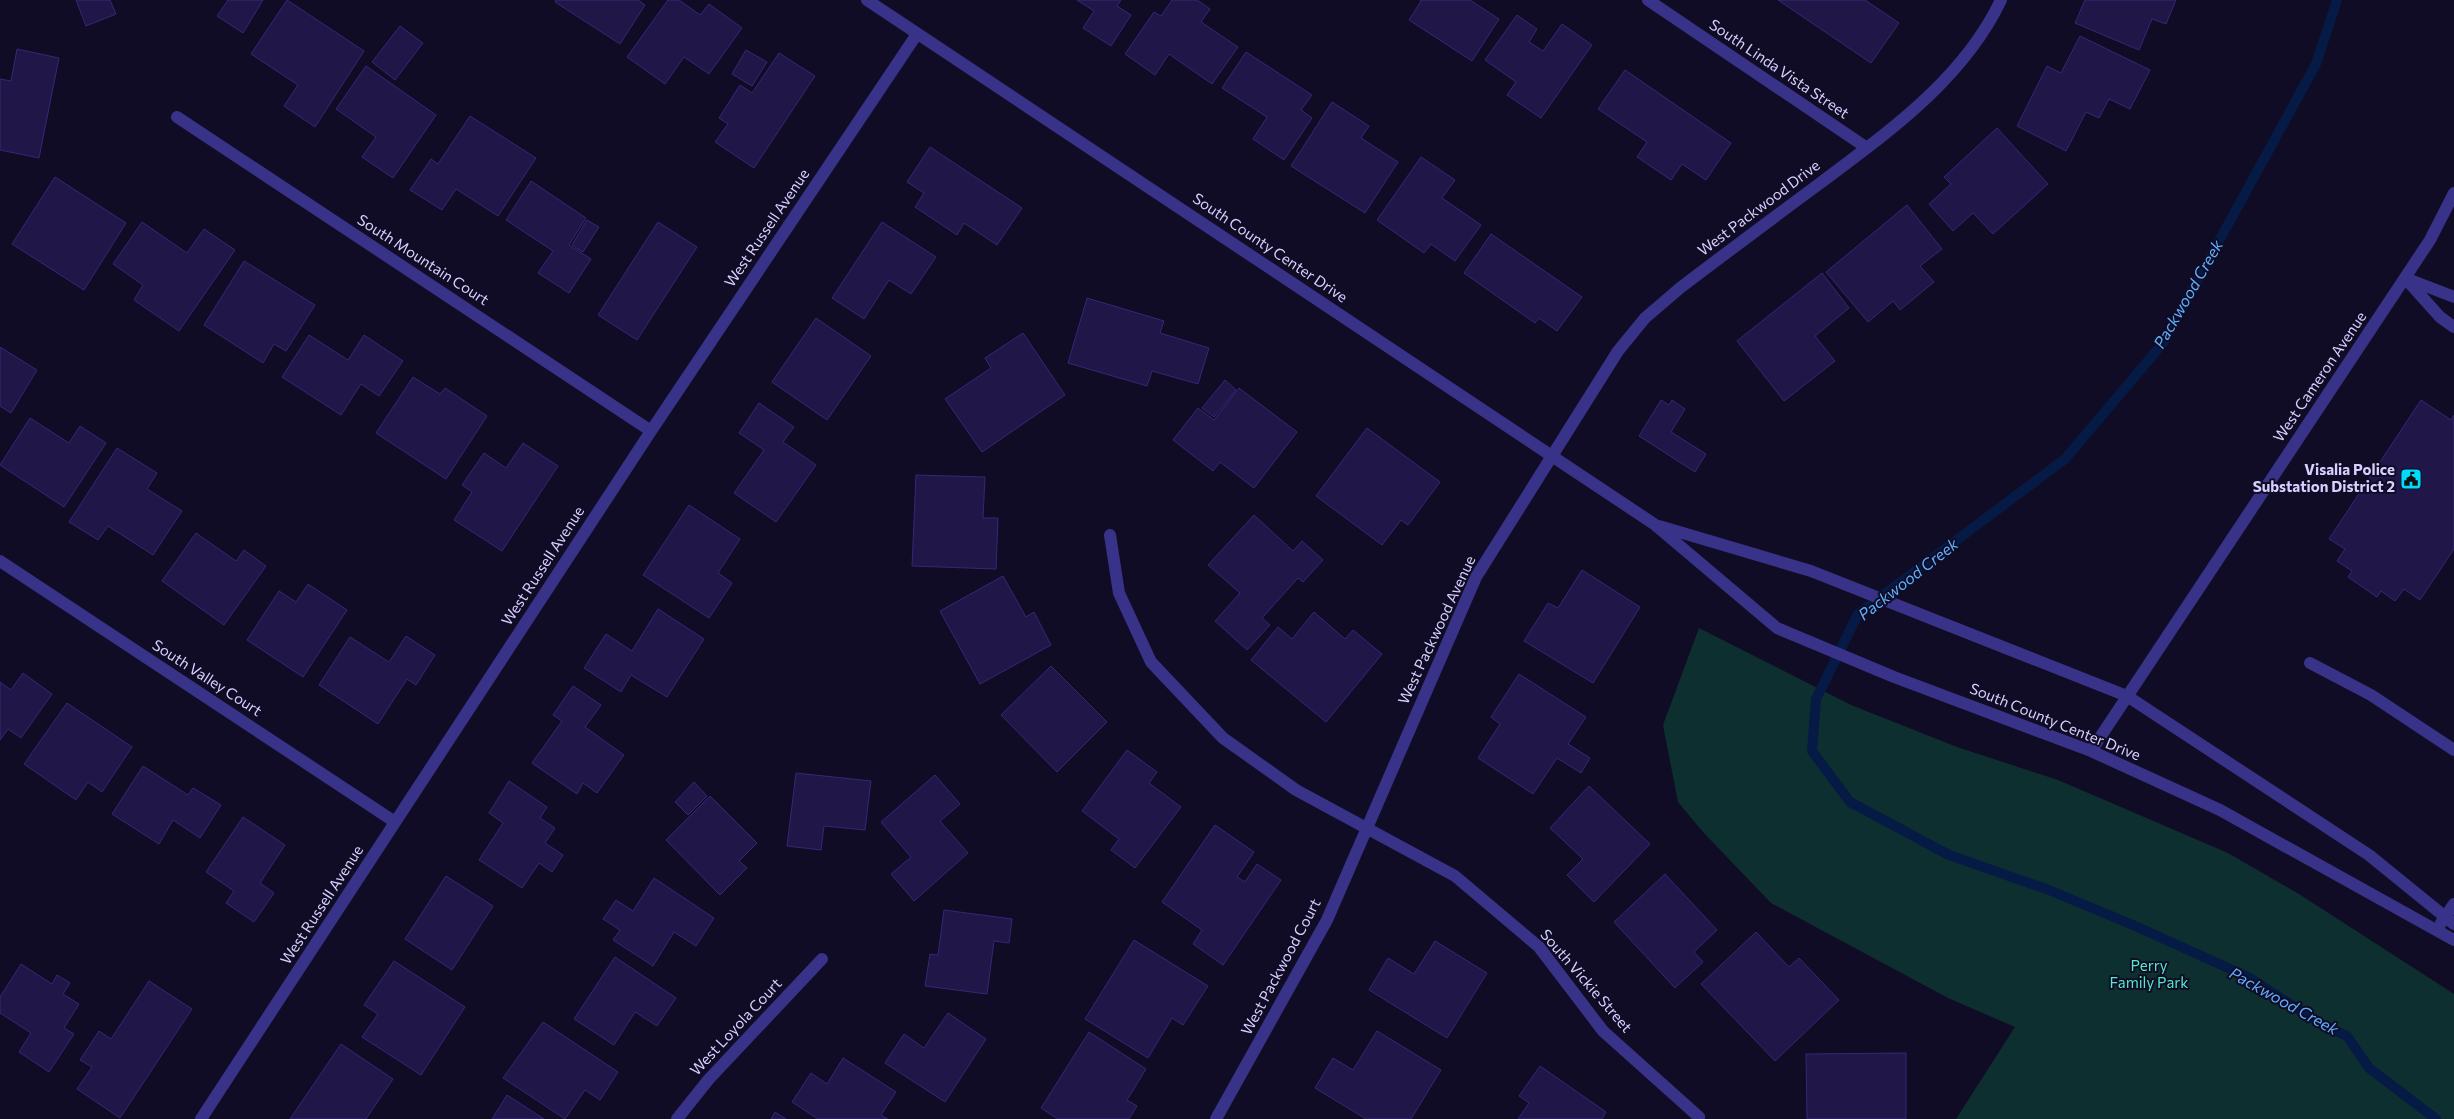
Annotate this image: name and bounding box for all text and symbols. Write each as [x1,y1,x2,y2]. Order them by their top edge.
street label: South Linda Vista Street [1706,15,1853,122]
street label: West Packwood Drive [1694,155,1823,259]
street label: West Russell Avenue [720,165,812,290]
street label: South County Center Drive [1190,189,1351,306]
street label: South Mountain Court [354,210,493,308]
water label: Packwood Creek [2149,236,2226,351]
street label: West Cameron Avenue [2269,308,2370,445]
place label: Visalia Police Substation District 2 [2253,460,2395,495]
public building icon: Visalia Police Substation District 2 [2399,467,2423,491]
street label: West Russell Avenue [497,502,587,628]
water label: Packwood Creek [1854,533,1962,624]
street label: West Packwood Avenue [1394,552,1479,707]
street label: South Valley Court [149,635,266,719]
street label: South County Center Drive [1967,679,2143,764]
street label: West Russell Avenue [276,841,366,967]
street label: West Packwood Court [1237,895,1324,1038]
street label: South Vickie Street [1537,925,1636,1035]
park label: Perry Family Park [2110,956,2188,991]
water label: Packwood Creek [2226,963,2342,1039]
street label: West Loyola Court [686,974,785,1079]

